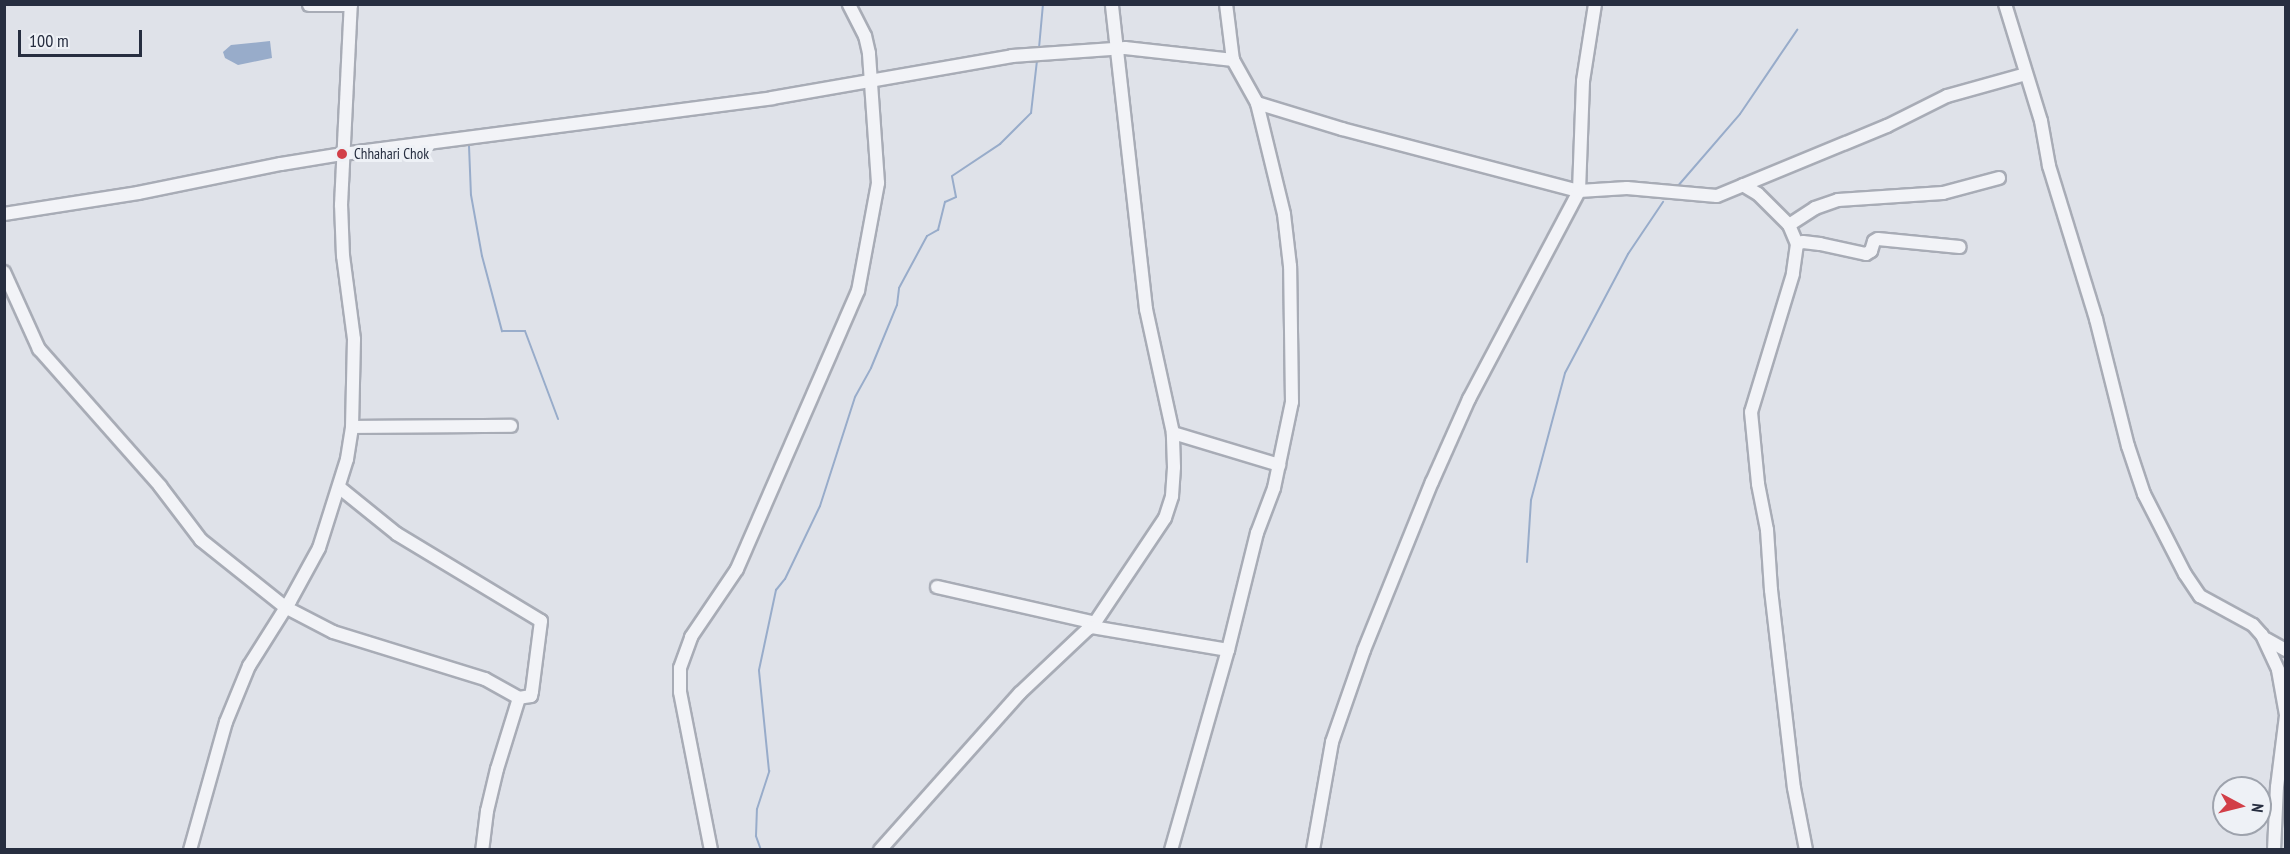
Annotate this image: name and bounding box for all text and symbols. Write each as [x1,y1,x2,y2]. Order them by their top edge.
scale bar [21,18,146,56]
text: 100 m [29,29,69,52]
place label: Chhahari Chok [354,145,429,163]
marker: Chhahari Chok [335,147,349,161]
north arrow [2212,776,2272,836]
text: N [2247,802,2268,813]

